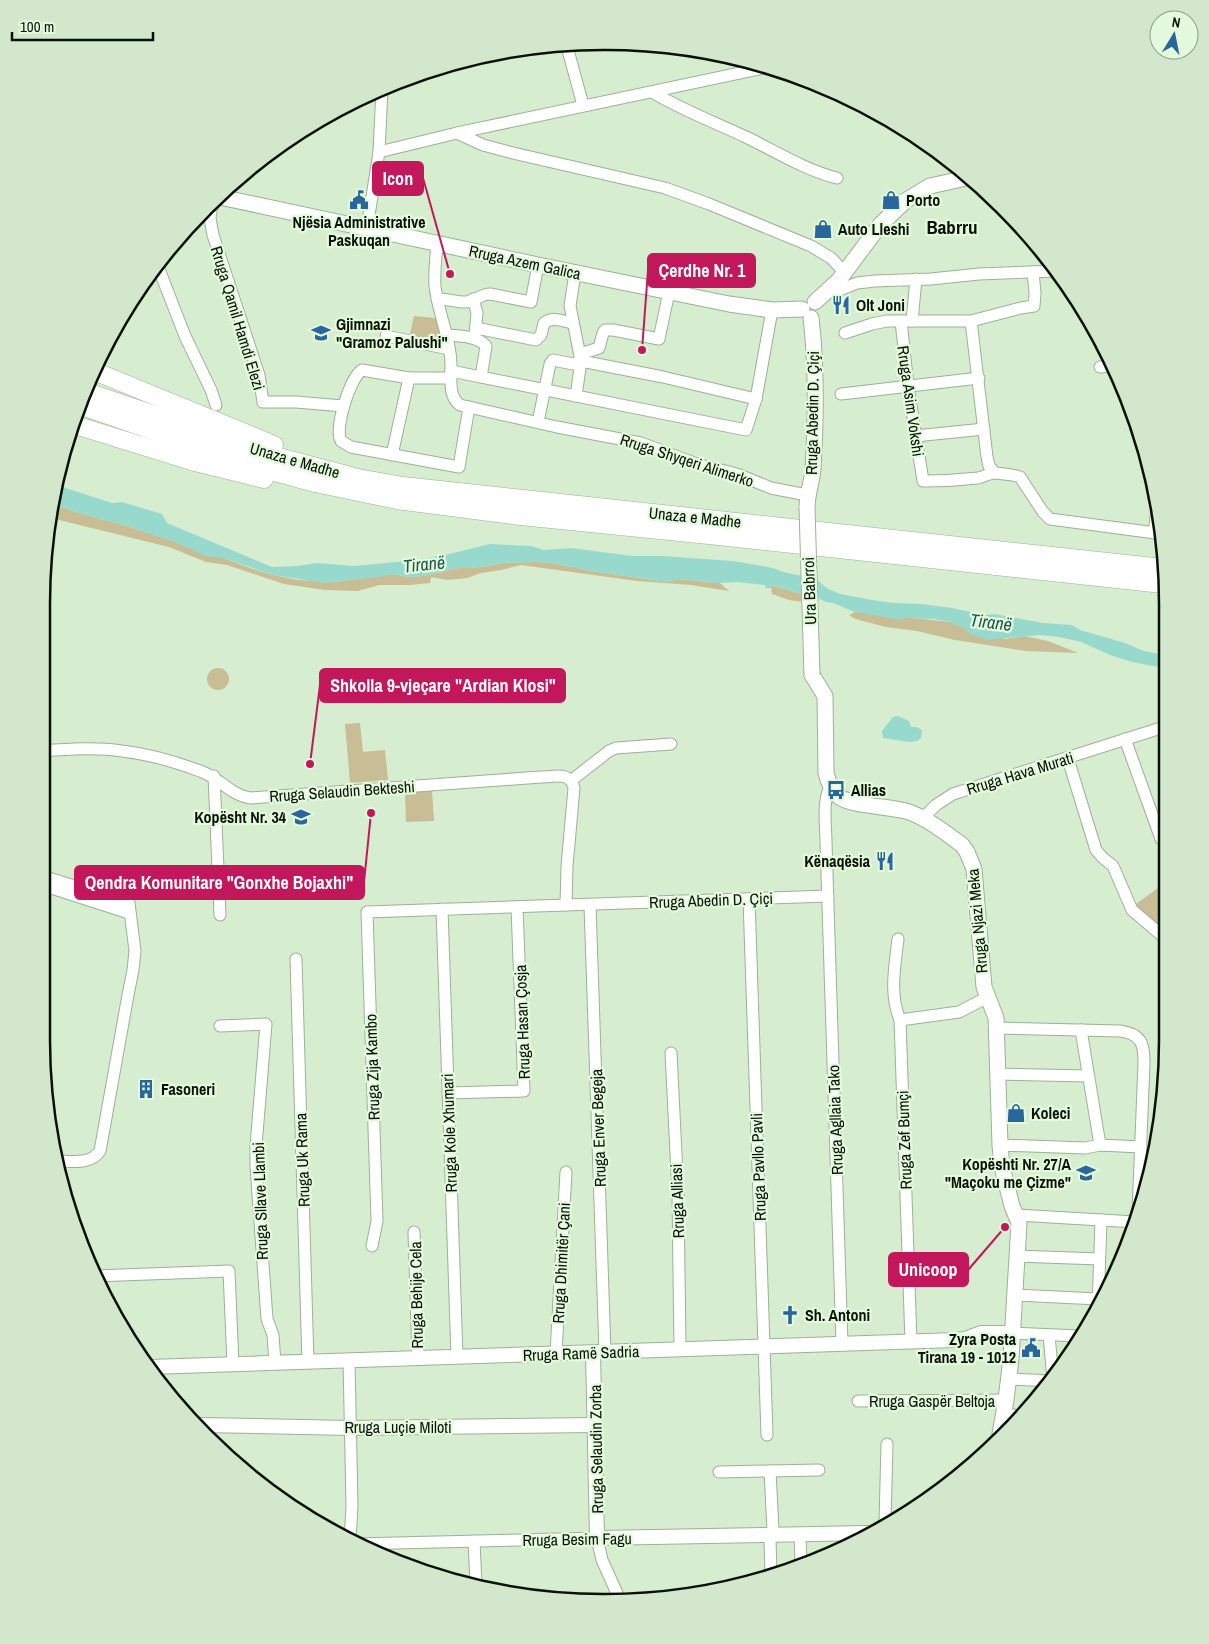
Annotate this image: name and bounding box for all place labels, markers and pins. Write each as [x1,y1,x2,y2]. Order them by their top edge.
callout: Icon [373,162,423,195]
public building icon: Njësia Administrative Paskuqan [348,189,370,211]
shop icon: Porto [880,189,902,211]
place label: Porto [906,189,940,211]
place label: Njësia Administrative Paskuqan [293,211,425,251]
shop icon: Auto Lleshi [812,218,834,240]
place label: Auto Lleshi [838,218,909,240]
callout: Çerdhe Nr. 1 [648,254,755,287]
restaurant icon: Olt Joni [830,294,852,316]
place label: Olt Joni [856,294,905,316]
place label: Gjimnazi "Gramoz Palushi" [336,313,448,353]
school or university icon: Gjimnazi "Gramoz Palushi" [310,322,332,344]
callout: Shkolla 9-vjeçare "Ardian Klosi" [320,669,565,702]
bus stop icon: Allias [825,779,847,801]
place label: Allias [851,779,886,801]
place label: Kopësht Nr. 34 [194,806,287,828]
school or university icon: Kopësht Nr. 34 [290,806,312,828]
place label: Kënaqësia [804,850,871,872]
restaurant icon: Kënaqësia [874,850,896,872]
callout: Qendra Komunitare "Gonxhe Bojaxhi" [75,866,364,899]
building icon: Fasoneri [135,1078,157,1100]
place label: Fasoneri [161,1078,215,1100]
shop icon: Koleci [1005,1102,1027,1124]
place label: Koleci [1031,1102,1070,1124]
place label: Kopështi Nr. 27/A "Maçoku me Çizme" [945,1153,1072,1193]
school or university icon: Kopështi Nr. 27/A "Maçoku me Çizme" [1075,1162,1097,1184]
callout: Unicoop [889,1253,968,1286]
church icon: Sh. Antoni [779,1304,801,1326]
place label: Sh. Antoni [805,1304,870,1326]
place label: Zyra Posta Tirana 19 - 1012 [918,1328,1017,1368]
public building icon: Zyra Posta Tirana 19 - 1012 [1020,1337,1042,1359]

